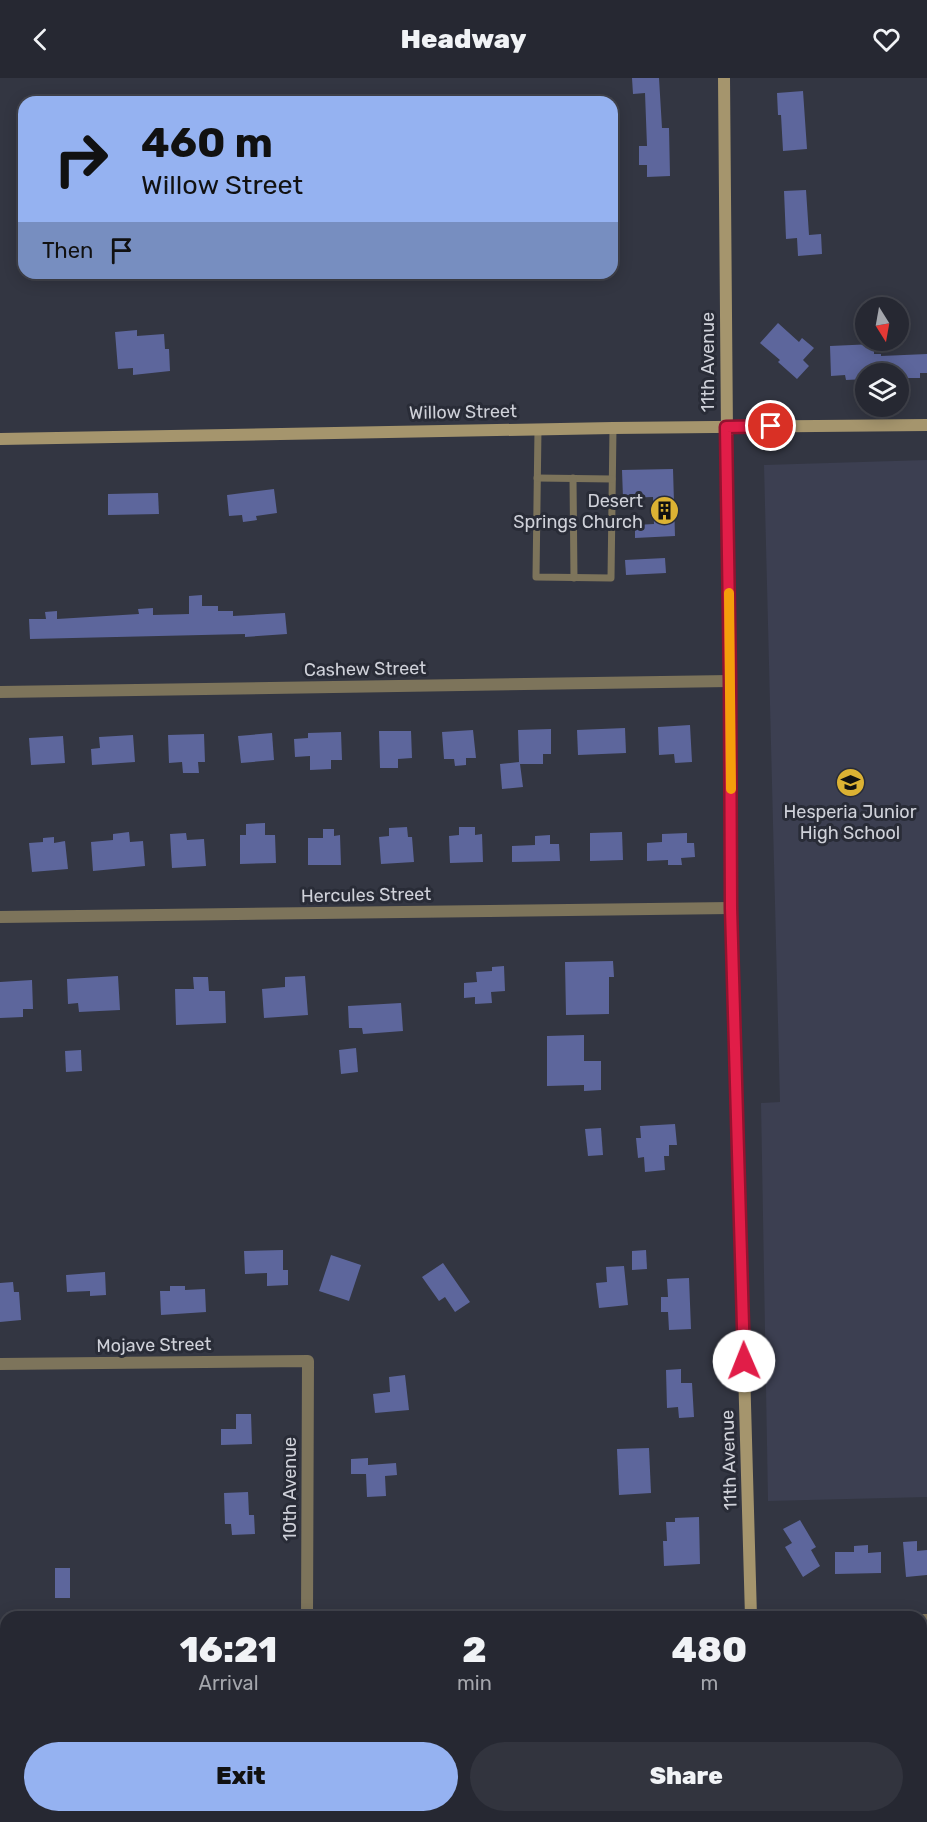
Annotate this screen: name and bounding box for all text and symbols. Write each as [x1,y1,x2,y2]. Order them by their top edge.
icon: back [24,23,57,56]
text: Headway [401,23,526,55]
icon: heart [870,23,903,56]
text: 460 m [141,118,273,168]
icon: right [42,120,120,198]
text: Willow Street [141,169,303,201]
icon: arrive [105,234,138,267]
text: Then [42,237,93,264]
north arrow [855,297,909,351]
map controls [855,297,909,417]
street label: 11th Avenue [697,312,719,412]
button: layers [855,363,909,417]
street label: Willow Street [409,400,517,424]
pin [745,400,796,451]
icon: arrive [754,409,787,442]
place label: Desert Springs Church [513,490,643,533]
building icon: Desert Springs Church [648,495,680,527]
street label: Cashew Street [304,657,426,681]
school or university icon: Hesperia Junior High School [834,767,866,799]
place label: Hesperia Junior High School [783,801,917,844]
street label: Hercules Street [301,883,431,907]
position arrow [712,1329,776,1393]
street label: Mojave Street [96,1333,212,1357]
street label: 11th Avenue [716,1409,742,1511]
street label: 10th Avenue [279,1437,301,1541]
text: 16:21 [180,1628,277,1671]
text: 2 [462,1628,487,1671]
text: 480 [672,1628,747,1671]
text: Arrival [199,1671,259,1695]
text: min [457,1671,492,1695]
text: m [700,1671,718,1695]
button: Exit [24,1742,458,1811]
button: Share [470,1742,903,1811]

